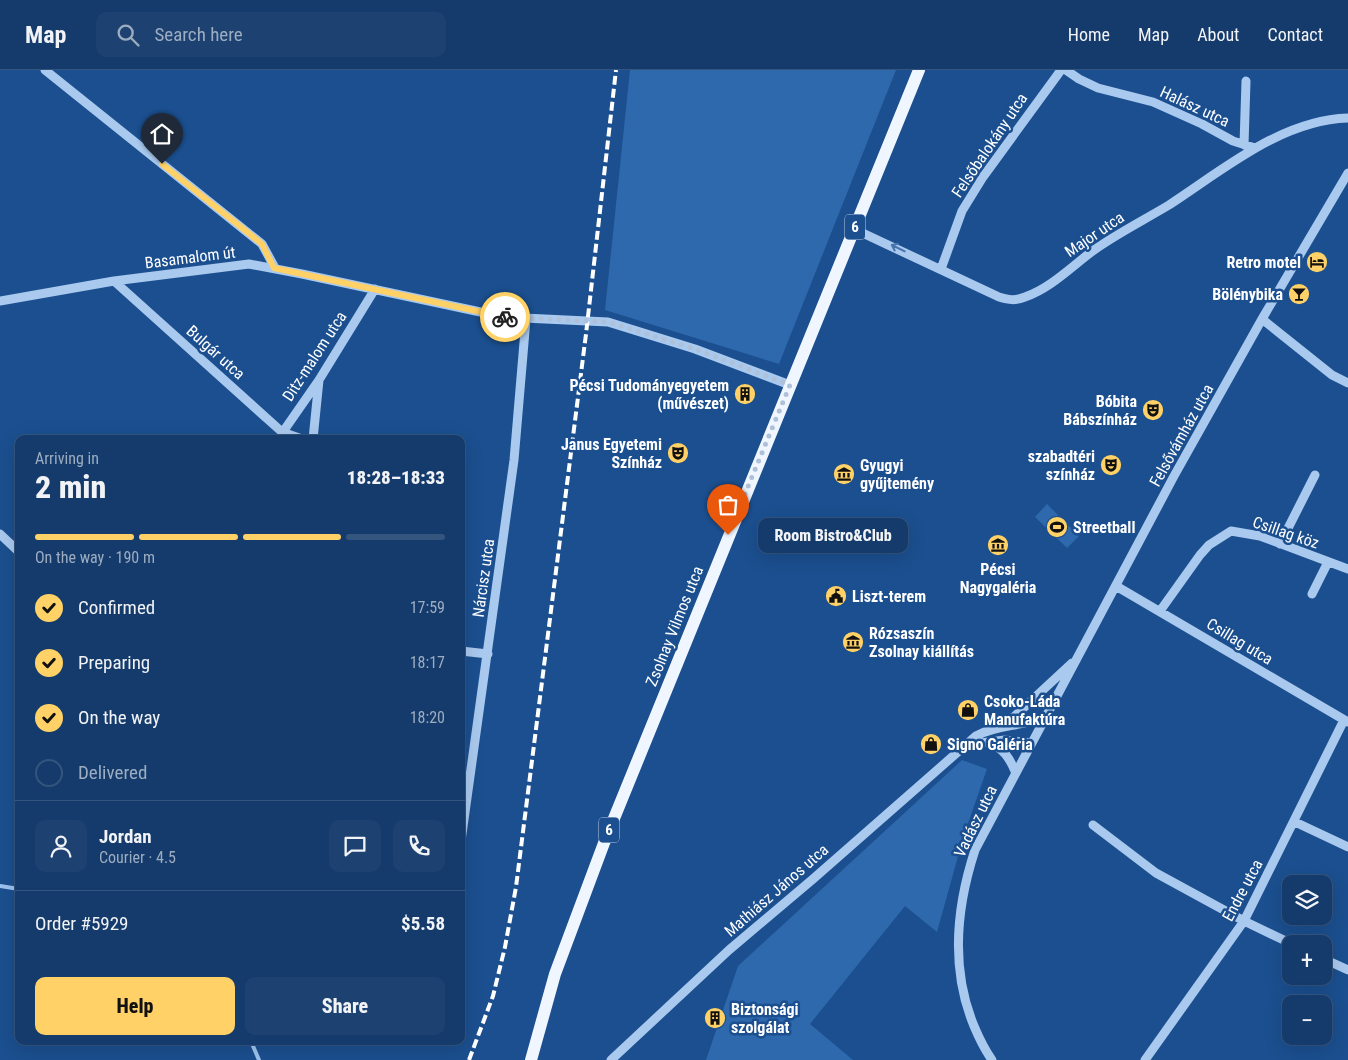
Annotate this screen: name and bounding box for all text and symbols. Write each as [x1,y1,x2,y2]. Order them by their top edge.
search box [96,12,446,57]
text: Map [25,21,66,49]
icon: search [114,21,142,49]
text: Search here [154,23,243,46]
text: Home [1068,24,1110,45]
text: Map [1138,24,1169,45]
text: About [1197,24,1239,45]
text: Contact [1267,24,1323,45]
street label: Halász utca [1157,82,1233,131]
street label: Felsőbalokány utca [947,89,1031,201]
pin [141,113,183,164]
icon: home [148,120,176,148]
street label: Major utca [1061,208,1128,261]
road number: 6 [845,214,865,240]
street label: Basamalom út [144,242,237,272]
one-way arrow [891,243,906,253]
hotel icon: Retro motel [1305,250,1329,274]
place label: Retro motel [1226,253,1301,272]
bar icon: Bölénybika [1287,282,1311,306]
place label: Bölénybika [1212,285,1283,304]
courier [480,292,530,342]
icon: bike [491,303,519,331]
street label: Ditz-malom utca [278,308,350,405]
street label: Bulgár utca [183,321,249,383]
place label: Pécsi Tudományegyetem (művészet) [569,376,729,413]
street label: Felsővámház utca [1146,381,1217,490]
building icon: Pécsi Tudományegyetem (művészet) [733,382,757,406]
place label: Bóbita Bábszínház [1063,392,1137,429]
theatre icon: Bóbita Bábszínház [1141,398,1165,422]
place label: Janus Egyetemi Színház [561,435,662,472]
theatre icon: Janus Egyetemi Színház [666,441,690,465]
place label: szabadtéri színház [1028,447,1095,484]
text: Arriving in [35,449,99,468]
theatre icon: szabadtéri színház [1099,453,1123,477]
place label: Gyugyi gyűjtemény [860,456,934,493]
museum icon: Gyugyi gyűjtemény [832,462,856,486]
text: 18:28–18:33 [347,466,445,489]
text: 2 min [35,468,106,506]
pin [707,484,749,535]
icon: bag [714,491,742,519]
street label: Csillag köz [1250,512,1321,553]
sports icon: Streetball [1045,515,1069,539]
callout: Room Bistro&Club [758,518,908,552]
place label: Streetball [1073,518,1135,537]
text: Room Bistro&Club [774,526,892,545]
museum icon: Pécsi Nagygaléria [986,533,1010,557]
street label: Nárcisz utca [469,538,498,618]
text: On the way · 190 m [35,548,155,567]
place label: Pécsi Nagygaléria [960,560,1037,597]
street label: Zsolnay Vilmos utca [642,563,707,689]
public building icon: Liszt-terem [824,584,848,608]
place label: Liszt-terem [852,587,926,606]
icon: check [35,594,63,622]
text: Confirmed [78,596,155,619]
text: 17:59 [410,598,445,617]
street label: Csillag utca [1203,614,1276,669]
place label: Rózsaszín Zsolnay kiállítás [869,624,974,661]
museum icon: Rózsaszín Zsolnay kiállítás [841,630,865,654]
icon: check [35,649,63,677]
text: Preparing [78,651,150,674]
text: 18:17 [410,653,445,672]
place label: Csoko-Láda Manufaktúra [984,692,1066,729]
shop icon: Csoko-Láda Manufaktúra [956,698,980,722]
icon: check [35,704,63,732]
text: On the way [78,706,160,729]
text: 18:20 [410,708,445,727]
shop icon: Signo Galéria [919,732,943,756]
place label: Signo Galéria [947,735,1033,754]
text: Delivered [78,761,147,784]
street label: Vadász utca [950,782,1001,860]
road number: 6 [599,818,619,842]
button: person [35,820,87,872]
button: chat [329,820,381,872]
button: phone [393,820,445,872]
text: Jordan [99,825,152,848]
street label: Mathiász János utca [721,840,832,941]
text: Courier · 4.5 [99,848,176,867]
street label: Endre utca [1218,856,1267,924]
map controls [1282,875,1332,1045]
button: layers [1282,875,1332,925]
text: Order #5929 [35,912,128,935]
text: $5.58 [401,912,445,935]
button: + [1282,935,1332,985]
button: Help [35,977,235,1035]
button: Share [245,977,445,1035]
button: − [1282,995,1332,1045]
place label: Biztonsági szolgálat [731,1000,799,1037]
building icon: Biztonsági szolgálat [703,1006,727,1030]

